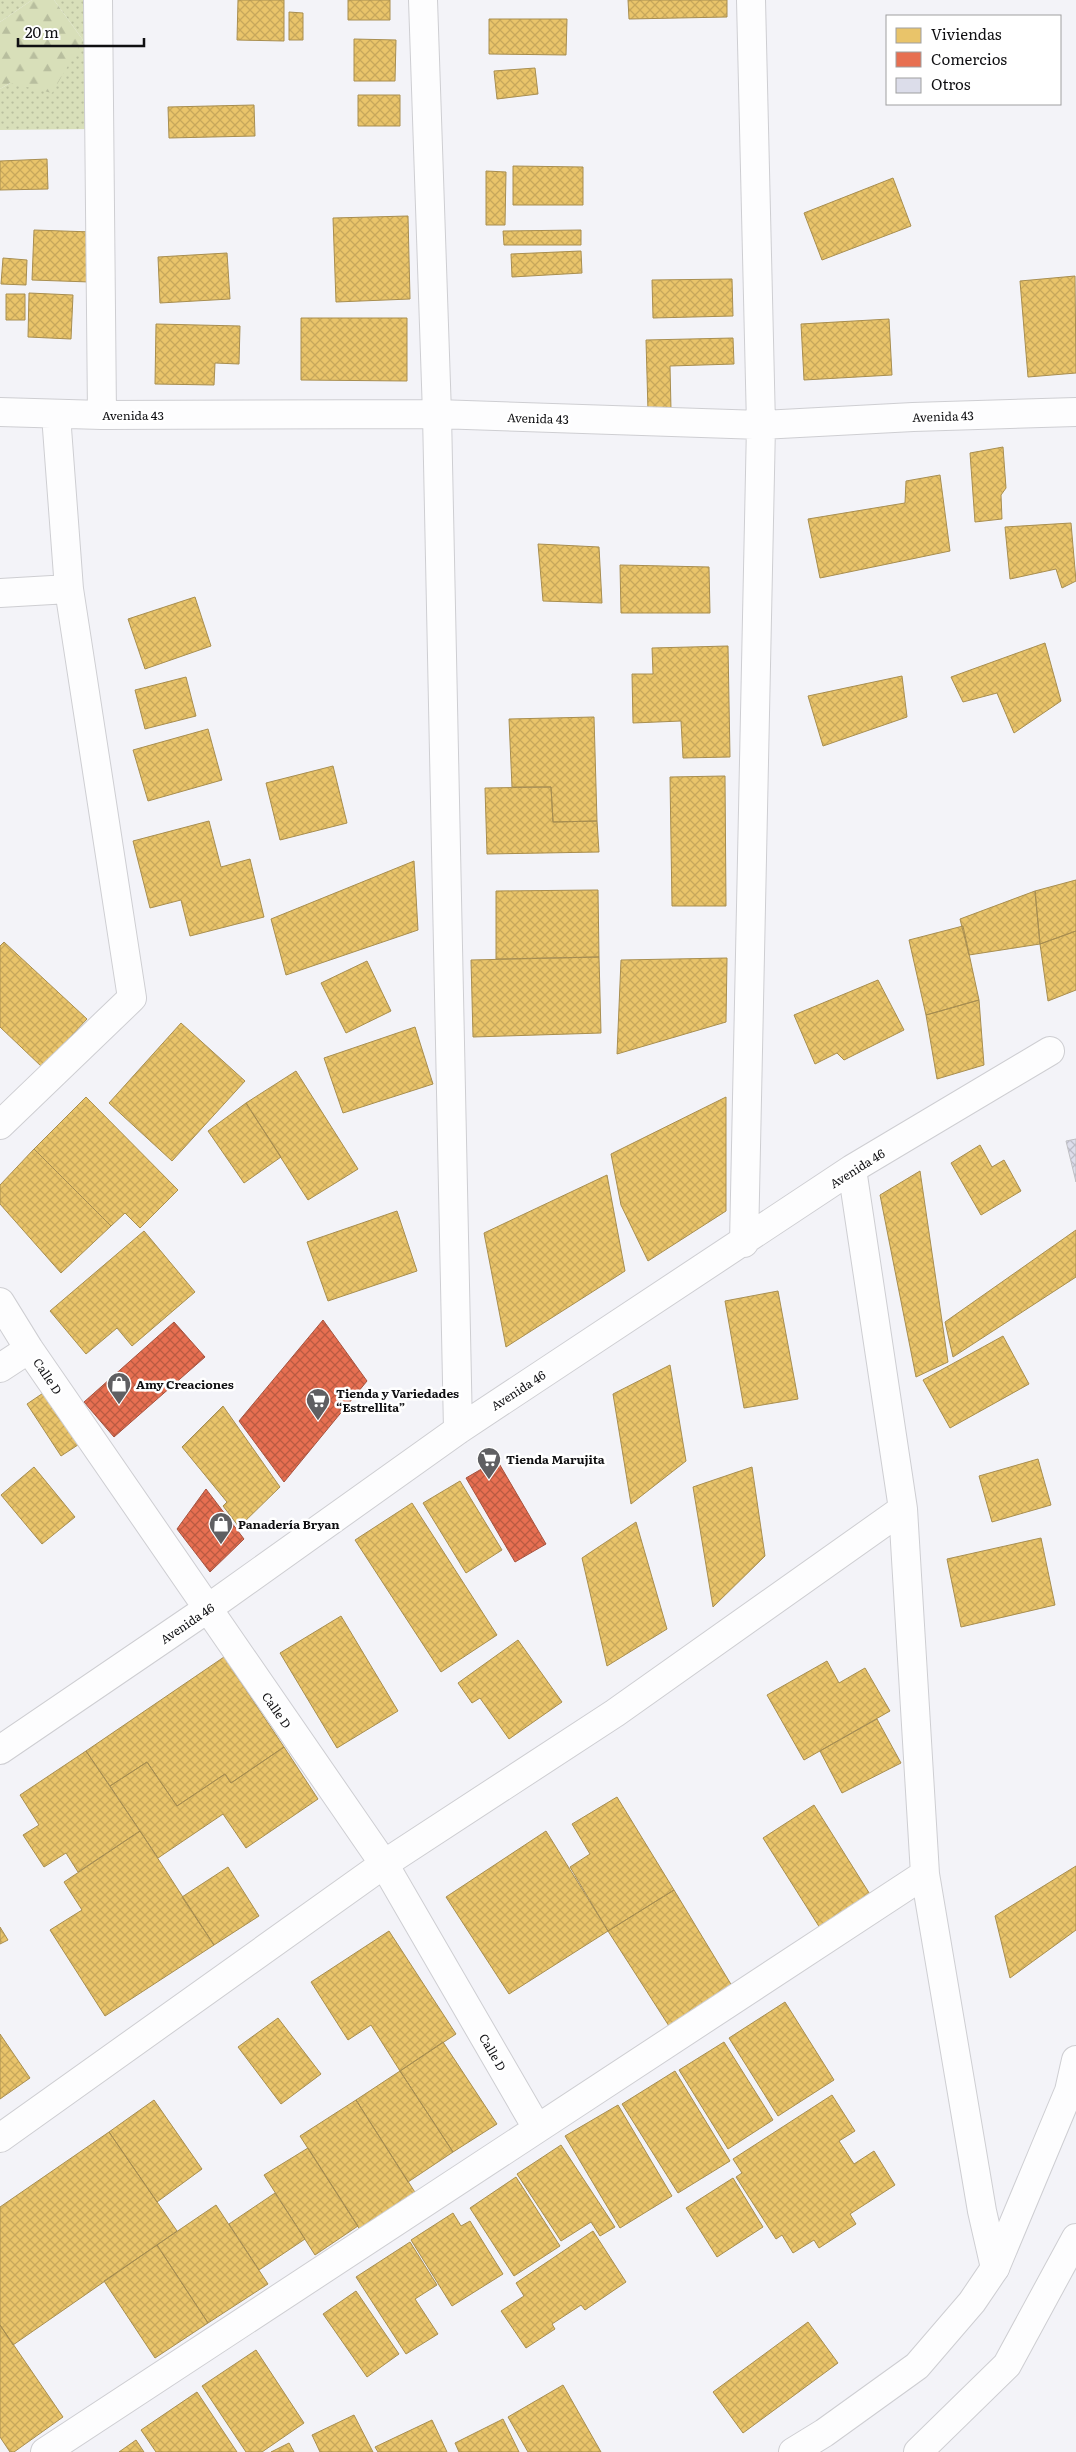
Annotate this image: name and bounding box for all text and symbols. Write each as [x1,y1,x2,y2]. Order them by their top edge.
scale bar [18,15,144,47]
legend [886,15,1061,105]
text: 20 m [25,20,59,43]
text: Viviendas [931,22,1002,45]
text: Comercios [931,47,1007,70]
text: Otros [931,72,971,95]
street label: Avenida 43 [102,406,164,424]
street label: Avenida 43 [912,406,974,426]
street label: Avenida 43 [507,408,569,428]
street label: Avenida 46 [826,1144,888,1192]
street label: Calle D [29,1354,67,1398]
street label: Avenida 46 [487,1365,549,1414]
shop icon: Amy Creaciones [106,1371,132,1405]
place label: Amy Creaciones [136,1375,234,1393]
place label: Tienda y Variedades “Estrellita” [336,1384,459,1416]
supermarket icon: Tienda y Variedades “Estrellita” [305,1387,331,1421]
supermarket icon: Tienda Marujita [476,1446,502,1480]
place label: Tienda Marujita [506,1450,605,1468]
shop icon: Panadería Bryan [208,1511,234,1545]
place label: Panadería Bryan [238,1515,340,1533]
street label: Avenida 46 [156,1598,218,1648]
street label: Calle D [258,1688,296,1732]
street label: Calle D [475,2030,511,2074]

